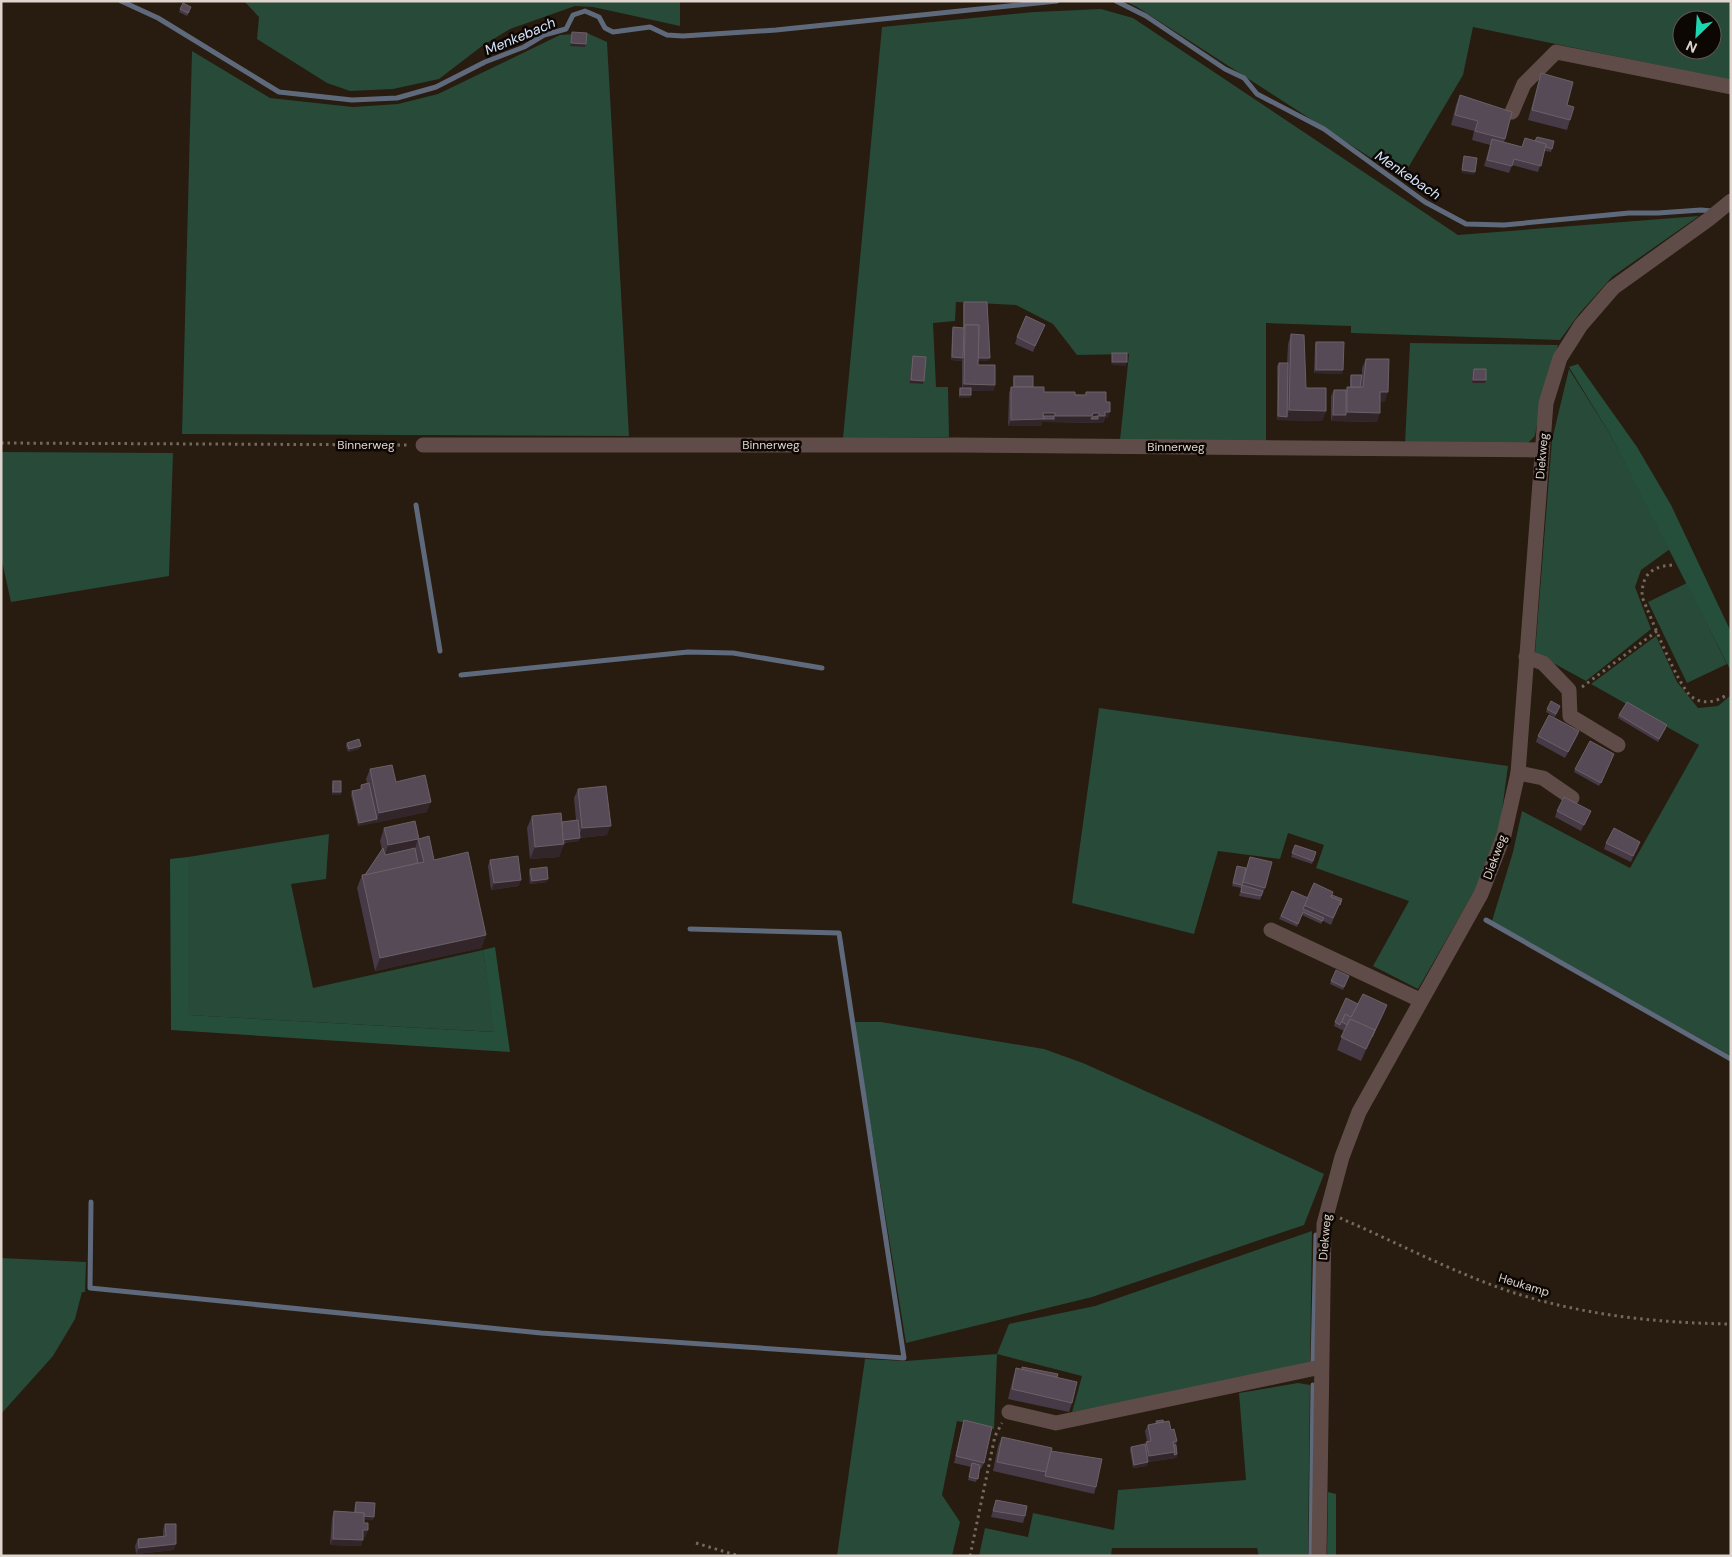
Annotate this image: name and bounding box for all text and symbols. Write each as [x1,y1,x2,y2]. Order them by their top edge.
north arrow [1672,10,1722,60]
water label: Menkebach [482,13,558,59]
text: N [1683,36,1700,57]
water label: Menkebach [1372,147,1444,203]
street label: Diekweg [1532,432,1552,480]
street label: Binnerweg [337,437,395,453]
street label: Binnerweg [742,437,800,453]
street label: Binnerweg [1147,439,1205,455]
street label: Diekweg [1480,832,1511,882]
street label: Diekweg [1315,1213,1335,1261]
street label: Heukamp [1497,1270,1551,1300]

